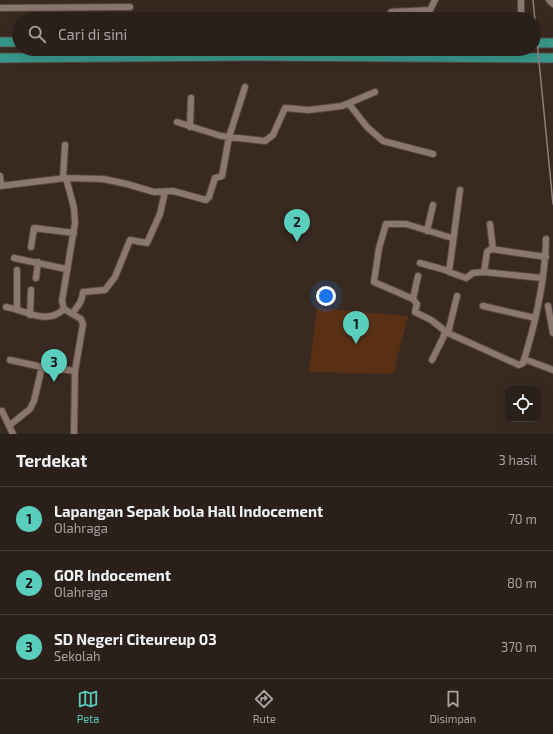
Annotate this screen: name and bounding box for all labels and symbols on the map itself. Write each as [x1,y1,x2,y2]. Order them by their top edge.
pin: 2 [284,209,310,242]
your location [316,286,336,306]
pin: 1 [343,311,369,344]
pin: 3 [41,349,67,382]

